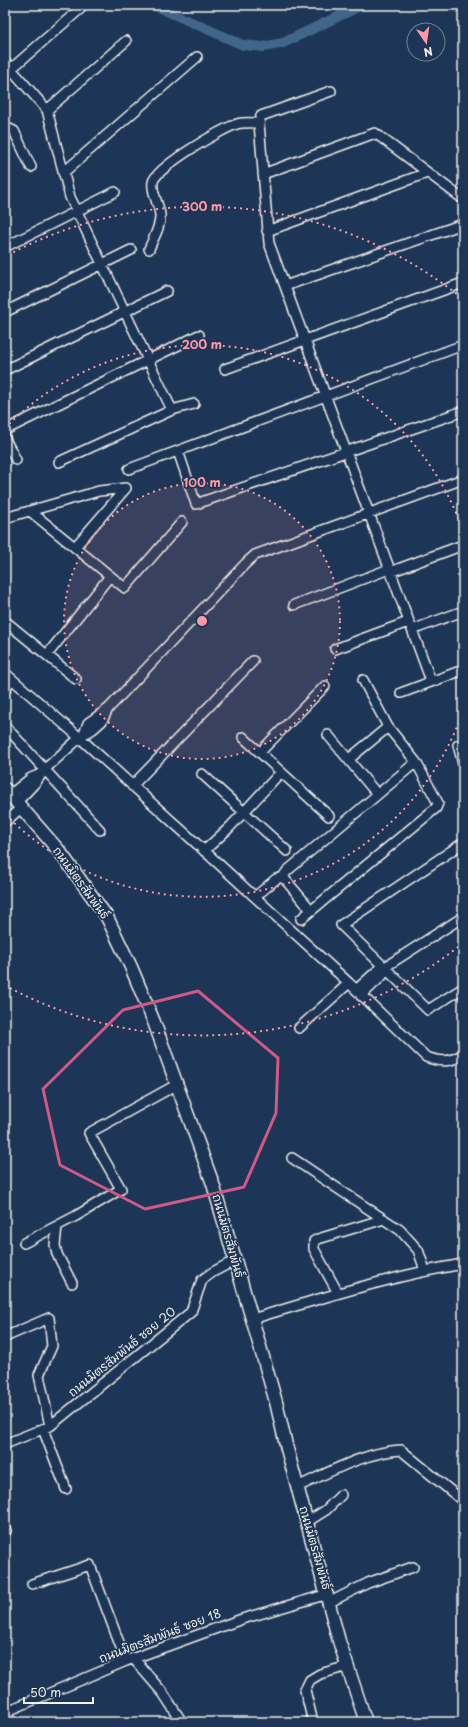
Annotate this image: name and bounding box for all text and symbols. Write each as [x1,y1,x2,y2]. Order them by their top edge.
north arrow [406,22,446,62]
text: N [422,43,435,62]
text: 300 m [182,197,222,215]
text: 200 m [182,335,222,353]
text: 100 m [183,473,221,491]
centre of rings [195,614,209,628]
street label: ถนนมิตรสัมพันธ์ [49,842,115,923]
street label: ถนนมิตรสัมพันธ์ [208,1192,250,1280]
street label: ถนนมิตรสัมพันธ์ ซอย 20 [64,1302,179,1400]
street label: ถนนมิตรสัมพันธ์ [295,1504,337,1592]
street label: ถนนมิตรสัมพันธ์ ซอย 18 [96,1603,223,1667]
scale bar [24,1679,93,1705]
text: 50 m [30,1683,61,1701]

